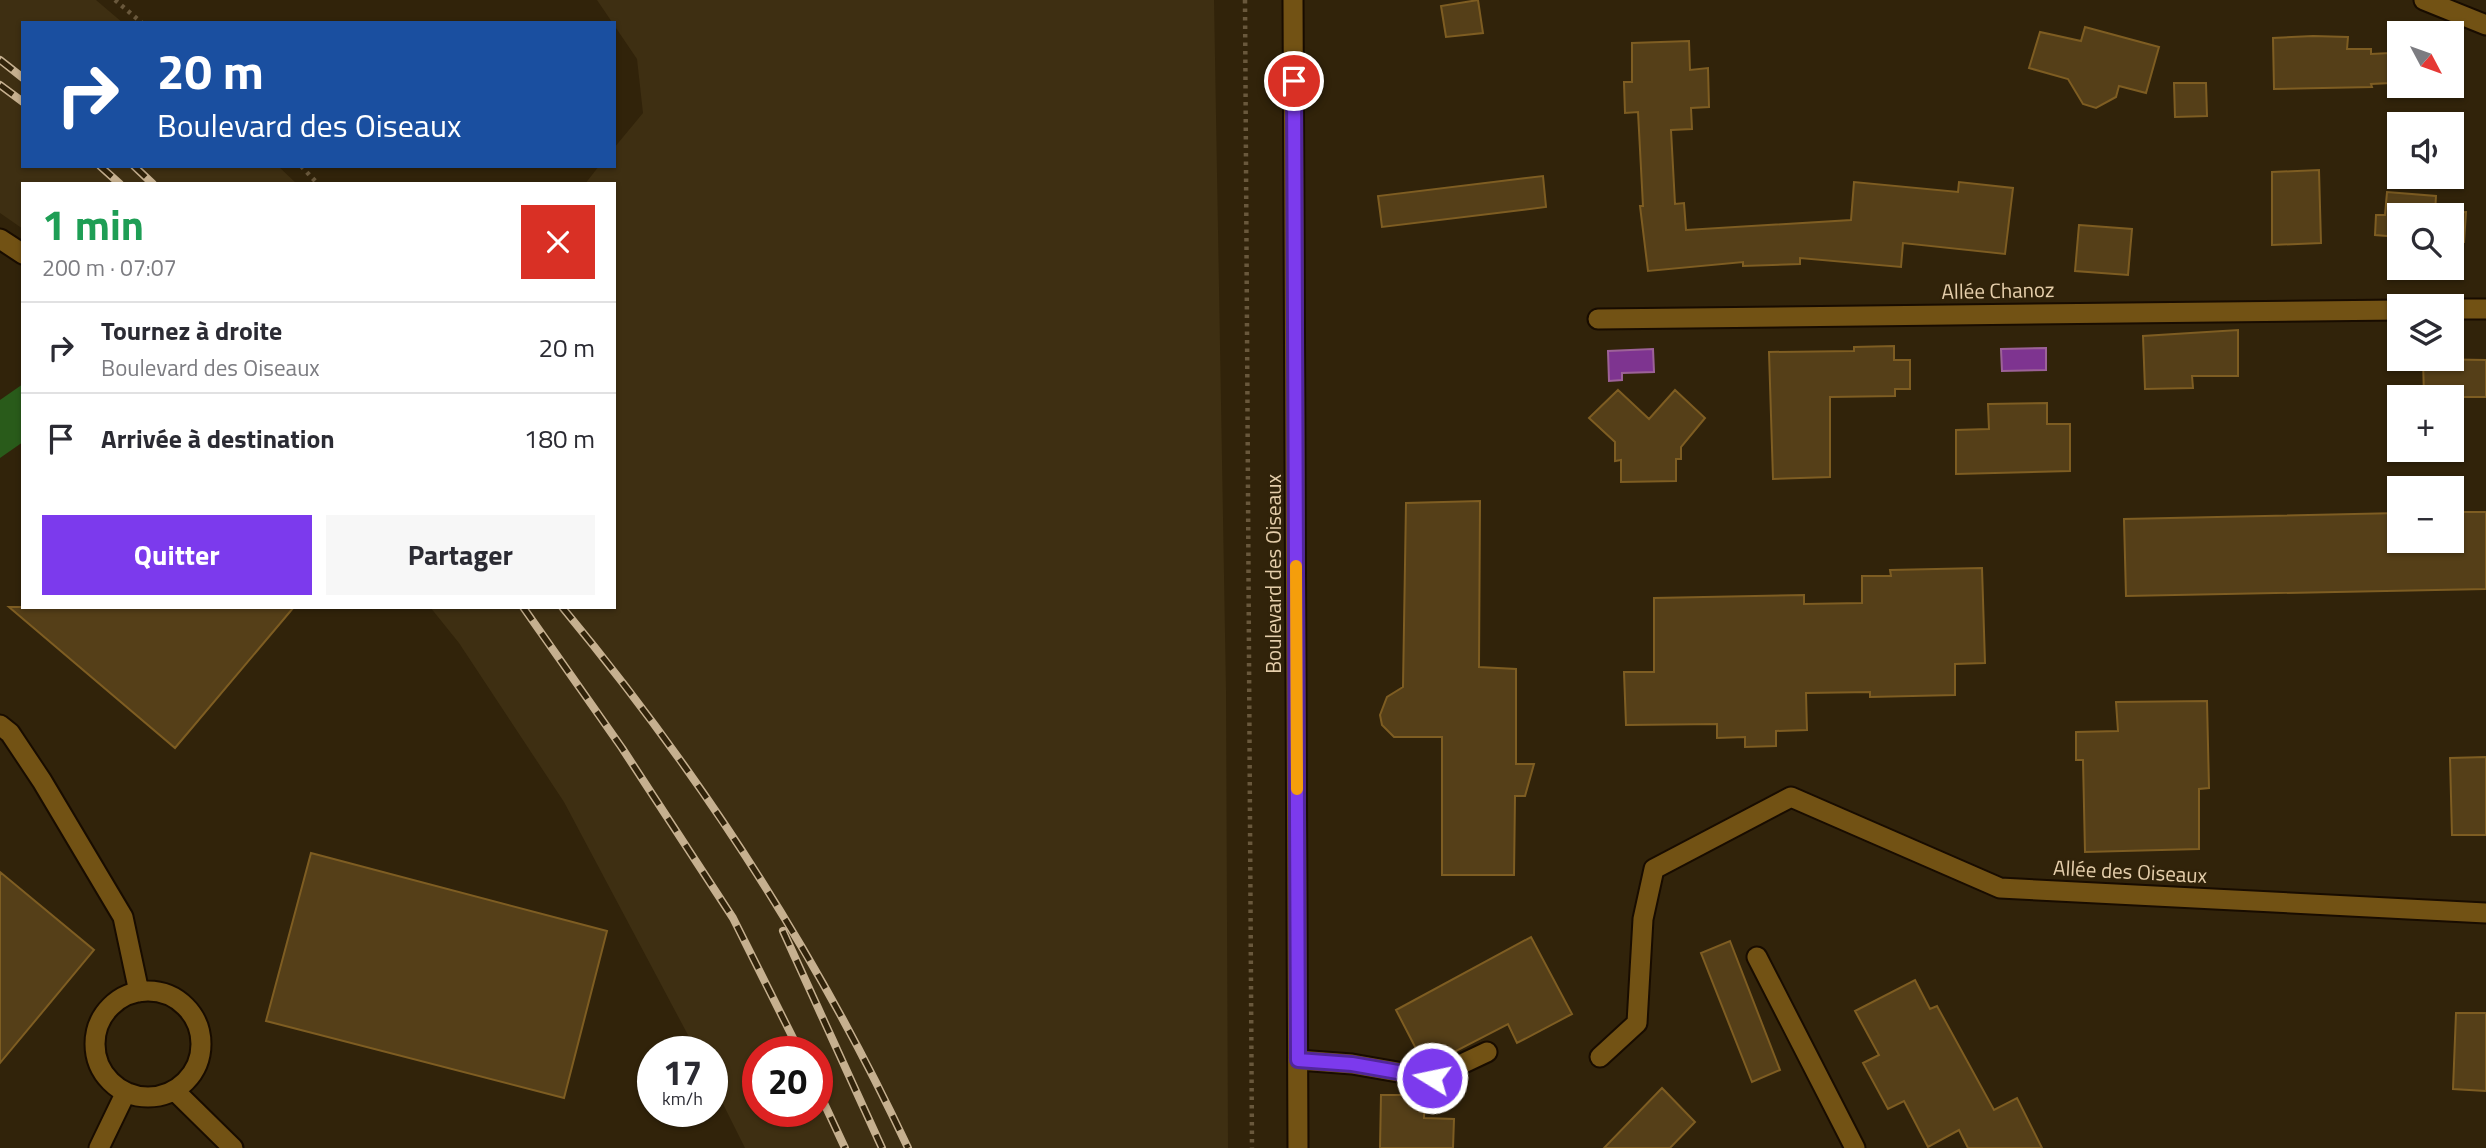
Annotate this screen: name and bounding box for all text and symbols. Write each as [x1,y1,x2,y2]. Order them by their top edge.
north arrow [2387,21,2464,98]
map controls [2387,21,2464,553]
text: 20 m [157,33,264,108]
icon: right [42,49,133,140]
pin [1264,51,1324,111]
icon: arrive [1275,62,1313,100]
text: Boulevard des Oiseaux [157,101,461,149]
button: sound [2387,112,2464,189]
text: 1 min [42,192,144,256]
button: search [2387,203,2464,280]
button: close [521,205,595,279]
text: 200 m · 07:07 [42,250,177,285]
street label: Allée Chanoz [1941,273,2055,307]
button: layers [2387,294,2464,371]
text: Tournez à droite [101,311,282,350]
text: 20 m [538,328,595,367]
icon: right [42,329,80,367]
text: Boulevard des Oiseaux [101,350,320,385]
button: + [2387,385,2464,462]
text: Arrivée à destination [101,419,335,458]
text: 180 m [524,419,595,458]
icon: arrive [42,420,80,458]
street label: Boulevard des Oiseaux [1257,474,1289,674]
button: − [2387,476,2464,553]
button: Quitter [42,515,312,595]
button: Partager [326,515,595,595]
street label: Allée des Oiseaux [2052,851,2208,891]
speed limit sign: 20 [742,1036,833,1127]
position arrow [1395,1041,1469,1115]
text: 17 [663,1045,702,1099]
text: km/h [662,1085,703,1112]

